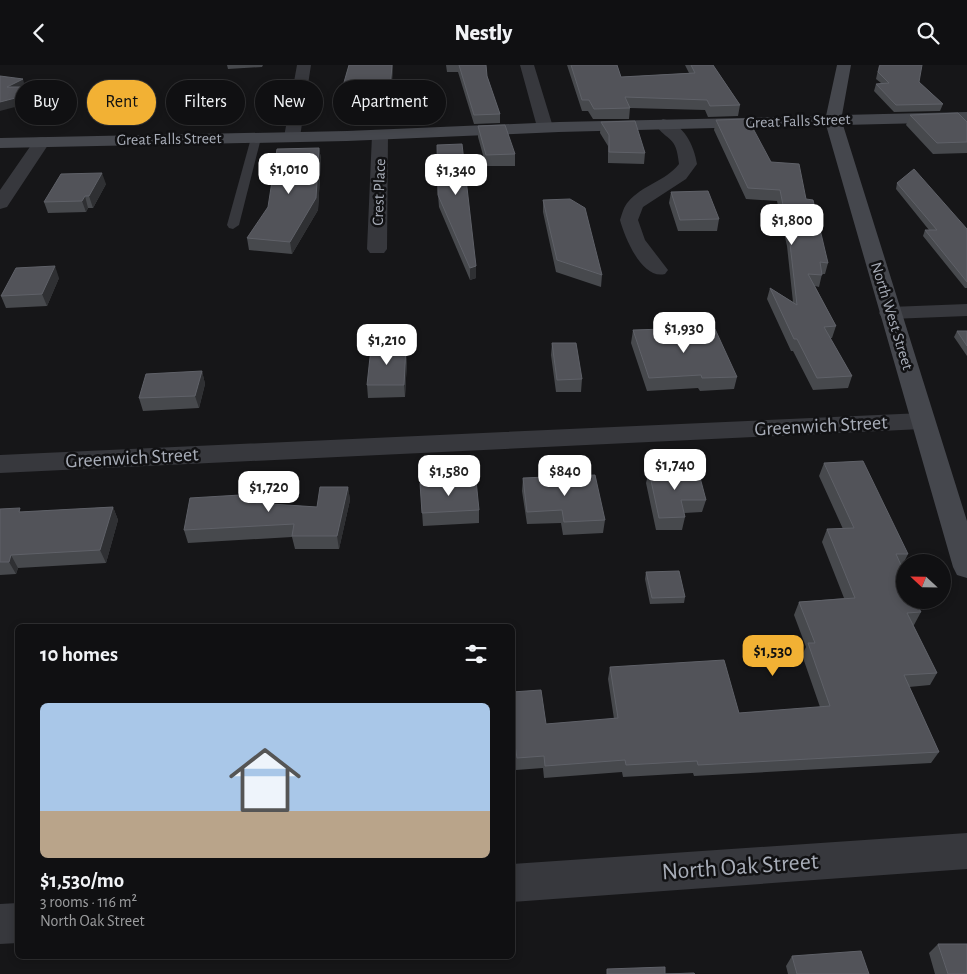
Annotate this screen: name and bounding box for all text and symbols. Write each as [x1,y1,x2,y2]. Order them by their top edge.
icon: back [25,19,53,47]
icon: search [914,19,942,47]
text: Nestly [455,22,512,44]
chip: Buy [15,80,77,125]
chip: Rent [87,80,156,125]
chip: Filters [166,80,245,125]
chip: New [255,80,323,125]
chip: Apartment [333,80,446,125]
street label: Great Falls Street [745,111,851,131]
street label: Great Falls Street [116,130,222,148]
pin: $1,010 [248,153,330,195]
pin: $1,340 [415,153,497,196]
street label: Crest Place [370,158,388,226]
text: $1,010 [269,161,309,177]
text: $1,340 [436,162,476,178]
pin: $1,800 [751,203,833,246]
text: $1,800 [771,212,813,228]
street label: North West Street [868,260,916,372]
pin: $1,930 [643,311,725,354]
text: $1,930 [664,320,704,336]
pin: $1,210 [346,323,428,366]
text: $1,210 [368,332,406,348]
street label: Greenwich Street [754,412,889,439]
street label: Greenwich Street [65,444,200,471]
pin: $1,740 [634,449,716,491]
pin: $1,580 [408,455,490,497]
pin: $840 [535,455,595,497]
text: $1,740 [655,457,695,473]
text: $1,580 [429,463,469,479]
text: $840 [549,463,581,479]
pin: $1,720 [228,471,310,513]
text: $1,720 [249,479,289,495]
north arrow [896,554,951,609]
map controls [896,554,951,609]
pin: $1,530 [732,635,814,677]
icon: filters [462,640,490,668]
text: $1,530 [754,643,792,659]
text: 10 homes [40,644,118,665]
icon: home [220,735,310,825]
street label: North Oak Street [661,850,819,884]
text: $1,530/mo [40,870,124,891]
text: 3 rooms · 116 m² [40,894,137,910]
text: North Oak Street [40,913,145,929]

